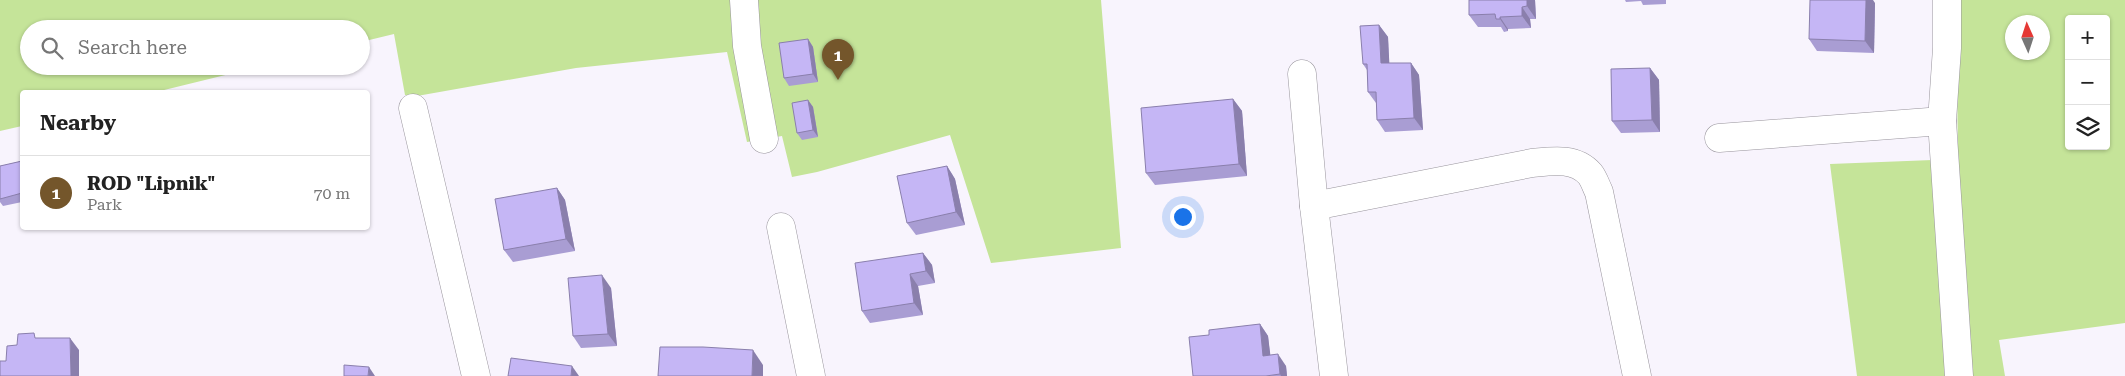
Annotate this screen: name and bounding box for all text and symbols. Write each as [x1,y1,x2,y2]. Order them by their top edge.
north arrow [2005,15,2050,60]
map controls [2065,15,2110,150]
button: + [2065,15,2110,60]
search box [20,20,370,75]
icon: search [38,34,66,62]
text: Search here [78,36,187,59]
pin: 1 [822,39,854,80]
button: − [2065,60,2110,105]
button: layers [2065,105,2110,150]
text: Nearby [40,111,116,135]
text: ROD "Lipnik" [87,172,215,195]
text: 1 [52,184,60,203]
text: 70 m [313,184,350,203]
text: Park [87,195,122,214]
your location [1170,204,1196,230]

